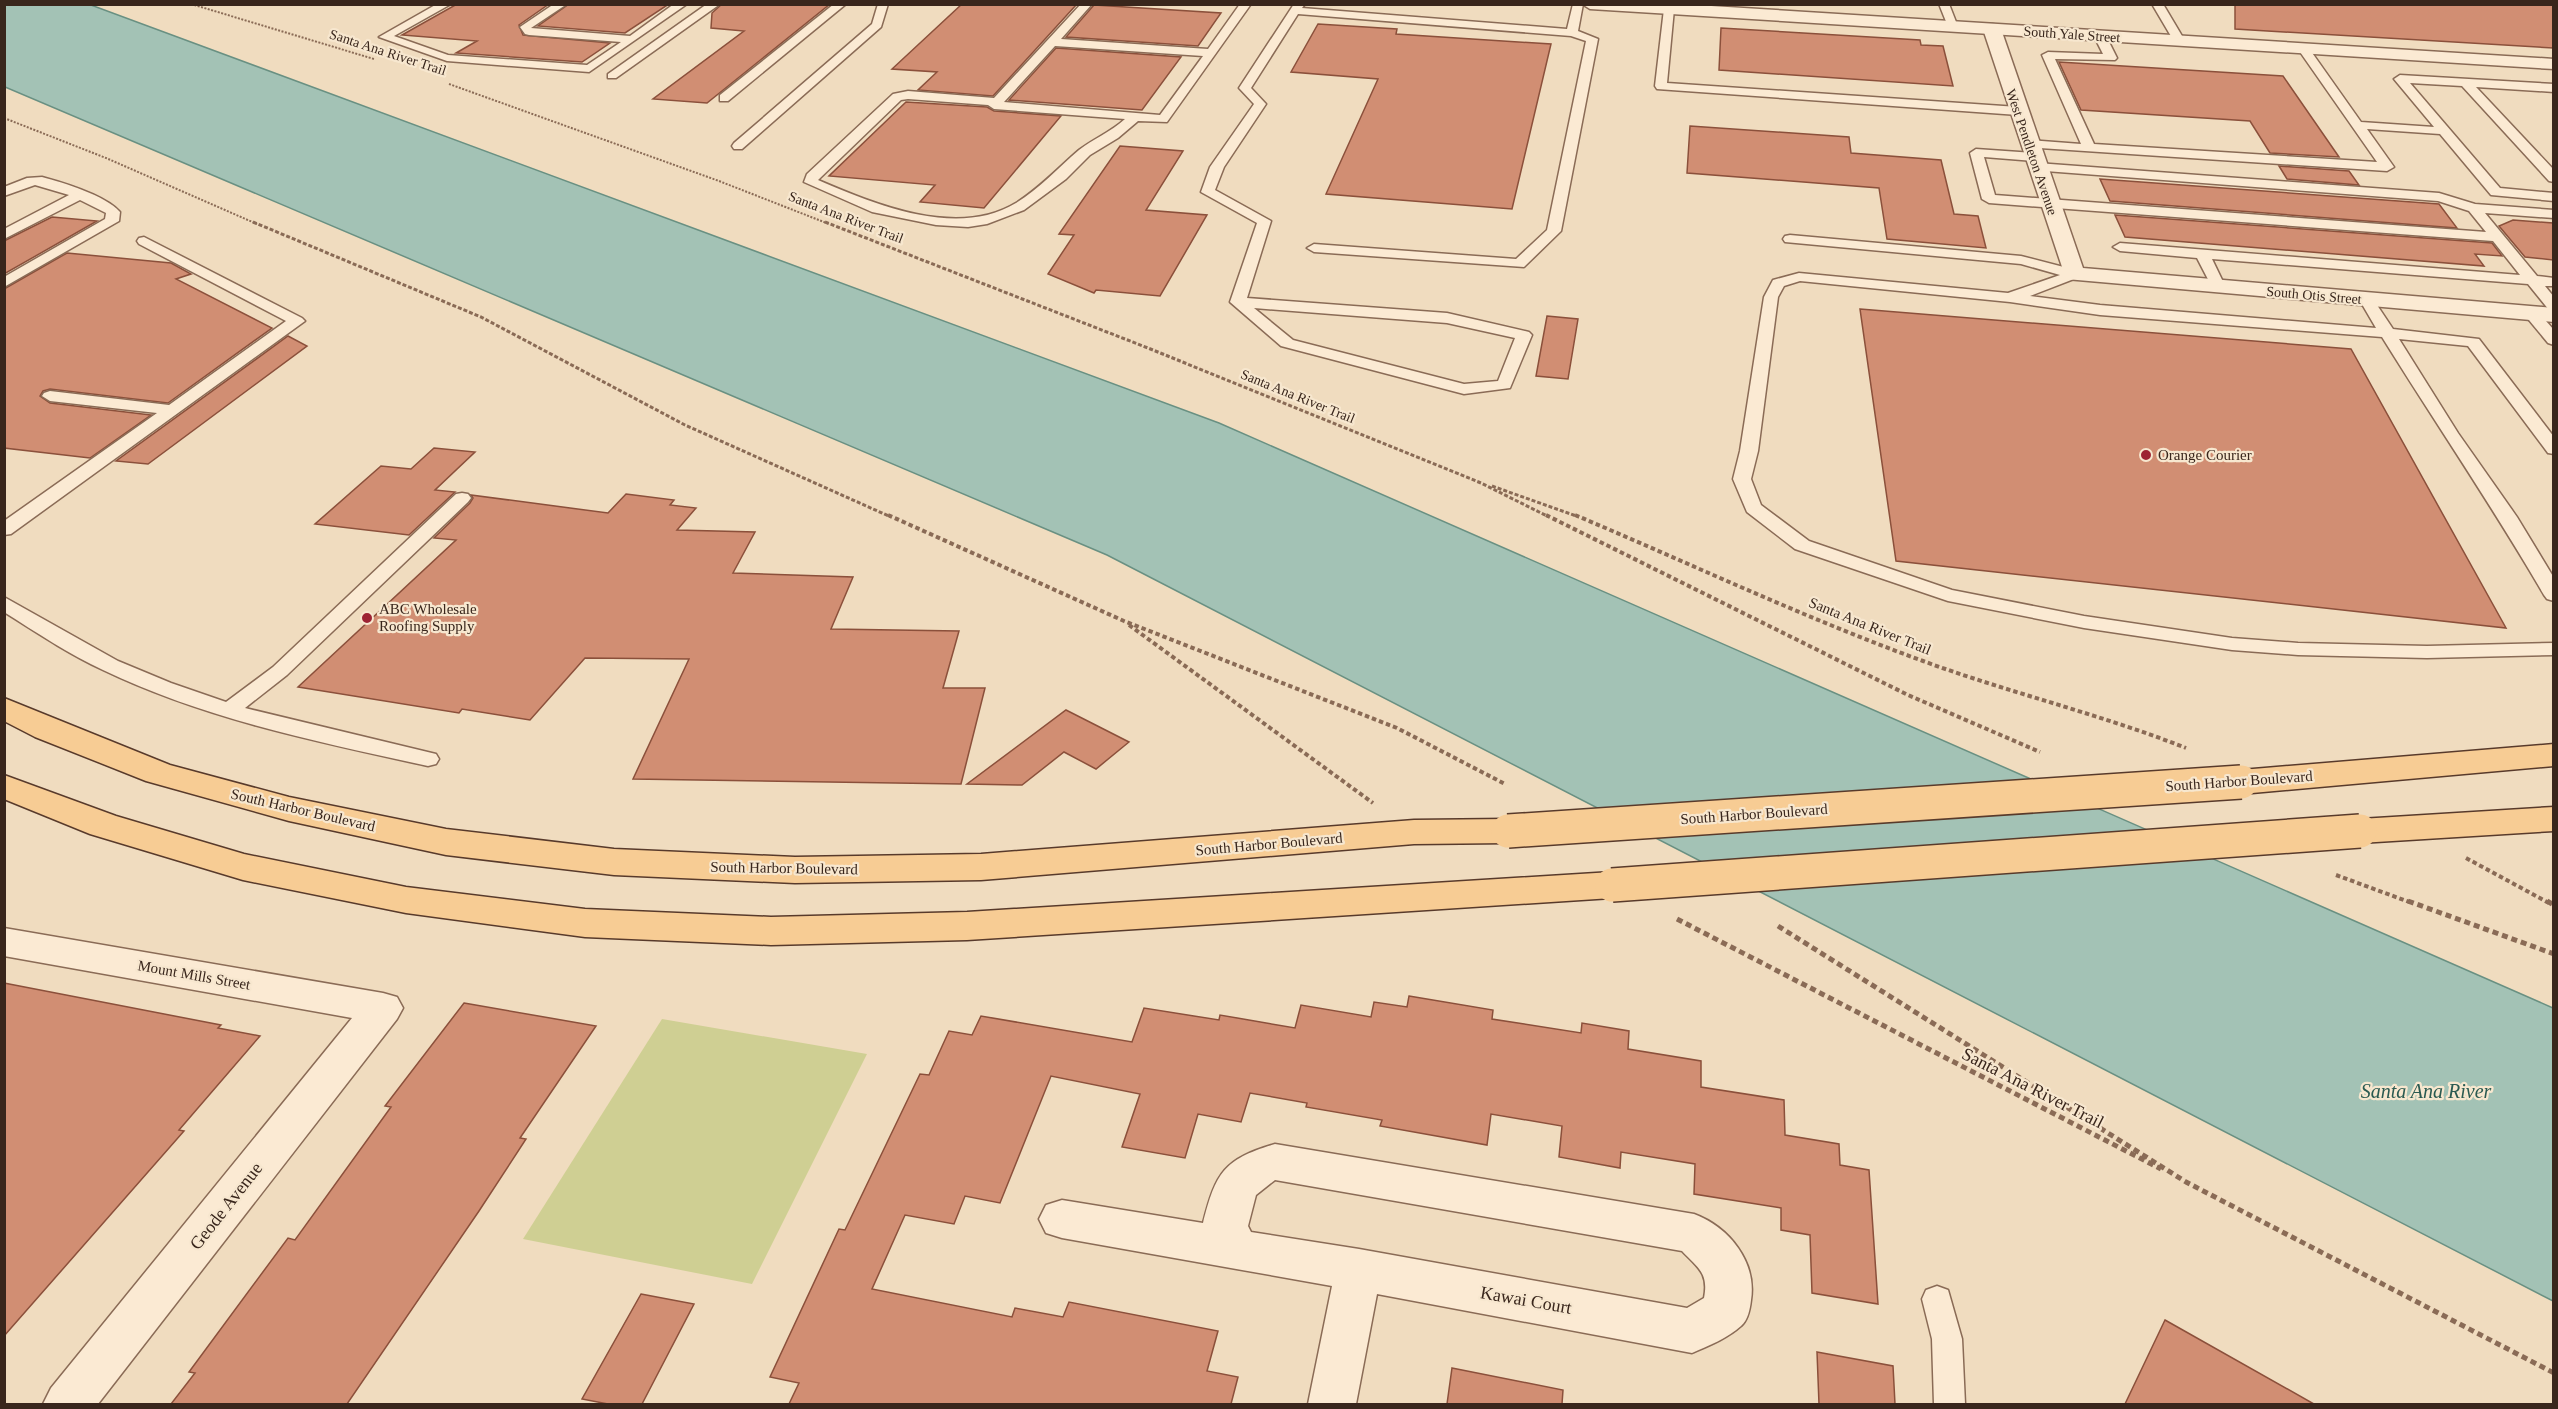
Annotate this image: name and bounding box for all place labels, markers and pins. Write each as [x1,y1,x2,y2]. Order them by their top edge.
place label: Orange Courier [2158,447,2252,463]
marker: Orange Courier [2139,448,2153,462]
place label: ABC Wholesale Roofing Supply [379,601,477,634]
marker: ABC Wholesale Roofing Supply [360,611,374,625]

